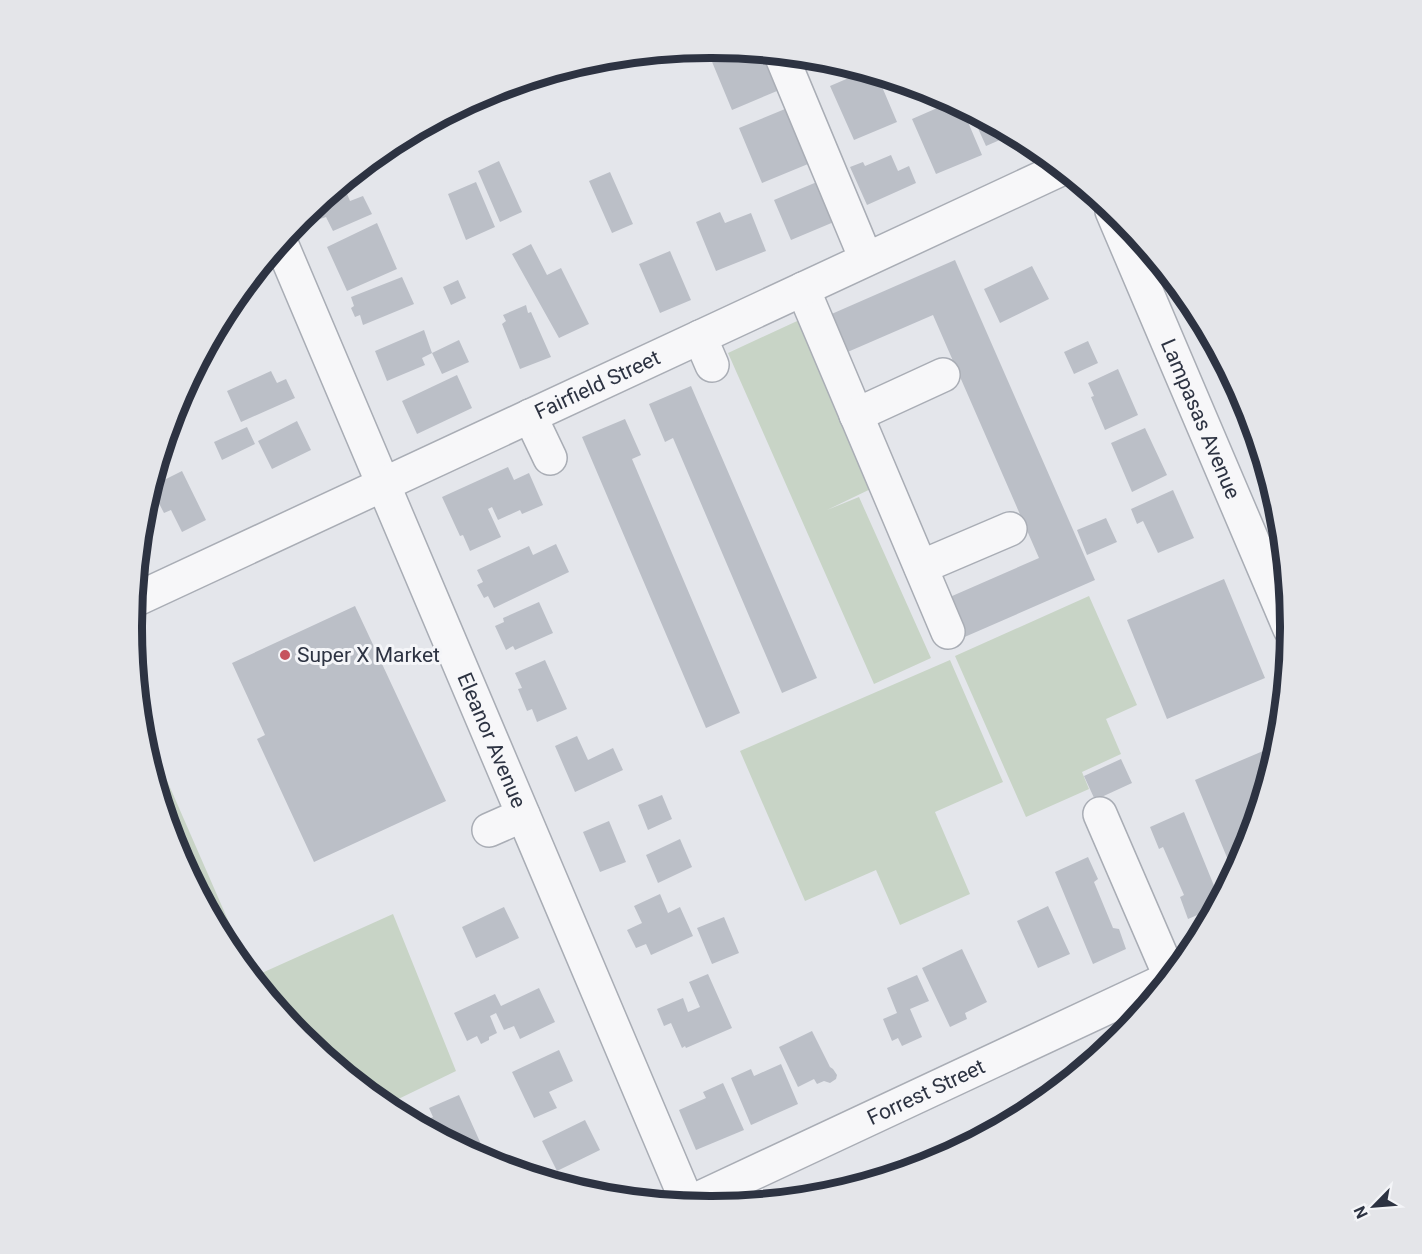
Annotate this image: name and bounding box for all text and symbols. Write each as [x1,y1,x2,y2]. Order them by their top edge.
street label: Lampasas Avenue [1156,335,1245,503]
street label: Fairfield Street [531,345,664,424]
place label: Super X Market [297,643,440,667]
marker: Super X Market [278,648,292,662]
street label: Eleanor Avenue [452,669,531,811]
street label: Forrest Street [864,1054,989,1130]
north arrow [1344,1176,1404,1236]
text: N [1350,1203,1372,1221]

